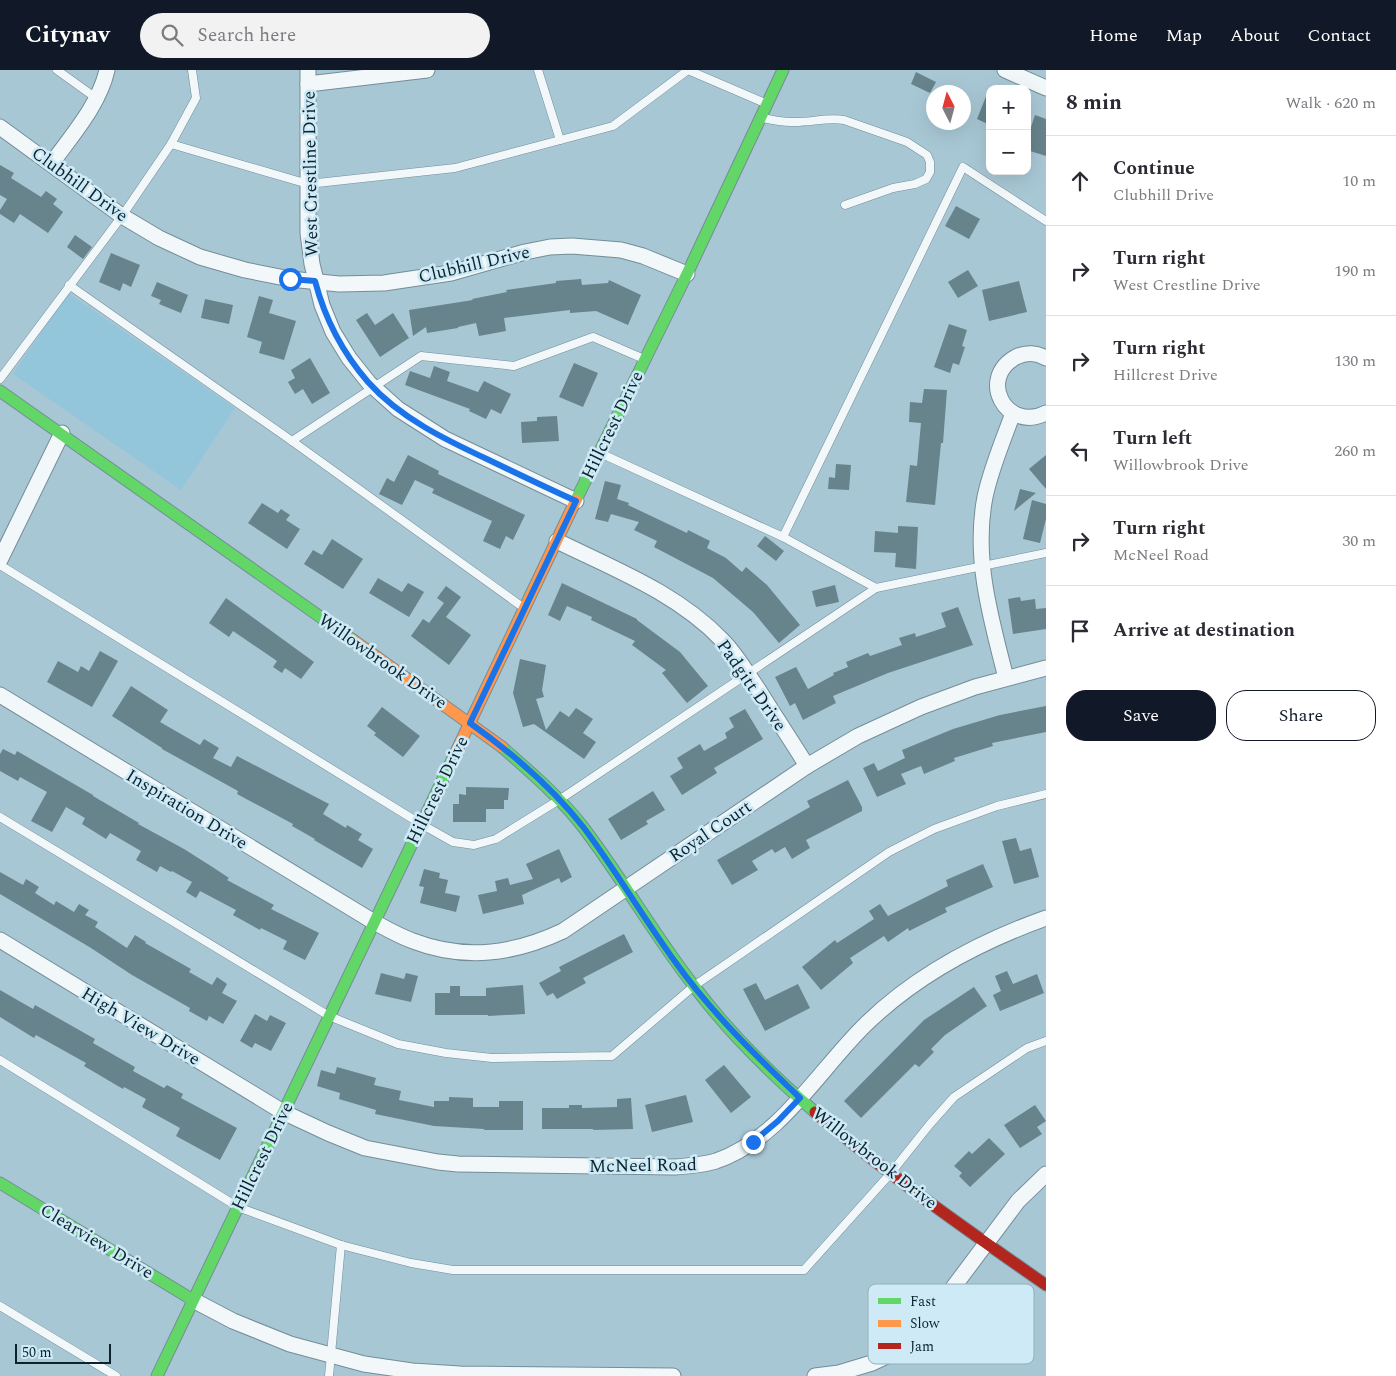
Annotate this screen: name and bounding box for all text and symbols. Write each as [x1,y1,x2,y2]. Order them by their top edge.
search box [140,13,490,58]
text: Citynav [25,17,110,53]
icon: search [158,21,186,49]
text: Search here [198,21,296,50]
text: Home [1089,22,1138,49]
text: Map [1166,22,1202,49]
text: About [1230,22,1280,49]
text: Contact [1308,22,1371,49]
north arrow [926,85,971,130]
map controls [986,85,1031,175]
button: + [986,85,1031,130]
text: 8 min [1066,87,1122,119]
street label: West Crestline Drive [296,91,325,257]
text: Walk · 620 m [1285,91,1376,115]
button: − [986,130,1031,175]
street label: Clubhill Drive [26,140,134,229]
text: Continue [1113,154,1195,183]
icon: ahead [1066,167,1094,195]
text: 10 m [1342,169,1376,193]
text: Clubhill Drive [1113,183,1214,207]
street label: Clubhill Drive [416,239,533,290]
text: Turn right [1113,244,1206,273]
icon: right [1066,257,1094,285]
text: 190 m [1334,259,1376,283]
route start [279,268,302,291]
text: West Crestline Drive [1113,273,1261,297]
text: Turn right [1113,334,1206,363]
icon: right [1066,347,1094,375]
text: 130 m [1334,349,1376,373]
text: Hillcrest Drive [1113,363,1218,387]
street label: Hillcrest Drive [574,366,650,484]
text: Turn left [1113,424,1192,453]
icon: left [1066,437,1094,465]
text: 260 m [1334,439,1376,463]
text: Willowbrook Drive [1113,453,1248,477]
text: Turn right [1113,514,1206,543]
icon: right [1066,527,1094,555]
text: 30 m [1342,529,1376,553]
text: McNeel Road [1113,543,1209,567]
street label: Willowbrook Drive [313,607,453,716]
text: Arrive at destination [1113,616,1295,645]
icon: arrive [1066,617,1094,645]
street label: Padgitt Drive [710,634,793,737]
button: Save [1066,690,1216,741]
button: Share [1226,690,1376,741]
street label: Hillcrest Drive [399,731,475,849]
street label: Inspiration Drive [121,762,253,857]
street label: Royal Court [663,794,757,869]
street label: High View Drive [76,980,205,1073]
street label: Hillcrest Drive [224,1097,300,1215]
street label: Willowbrook Drive [806,1101,943,1216]
route end [742,1131,765,1154]
street label: McNeel Road [589,1151,697,1180]
street label: Clearview Drive [35,1197,159,1286]
legend [868,1284,1034,1364]
text: Fast [910,1291,936,1312]
text: Slow [910,1313,940,1334]
text: Jam [910,1336,934,1357]
scale bar [15,1341,111,1364]
text: 50 m [22,1342,52,1363]

